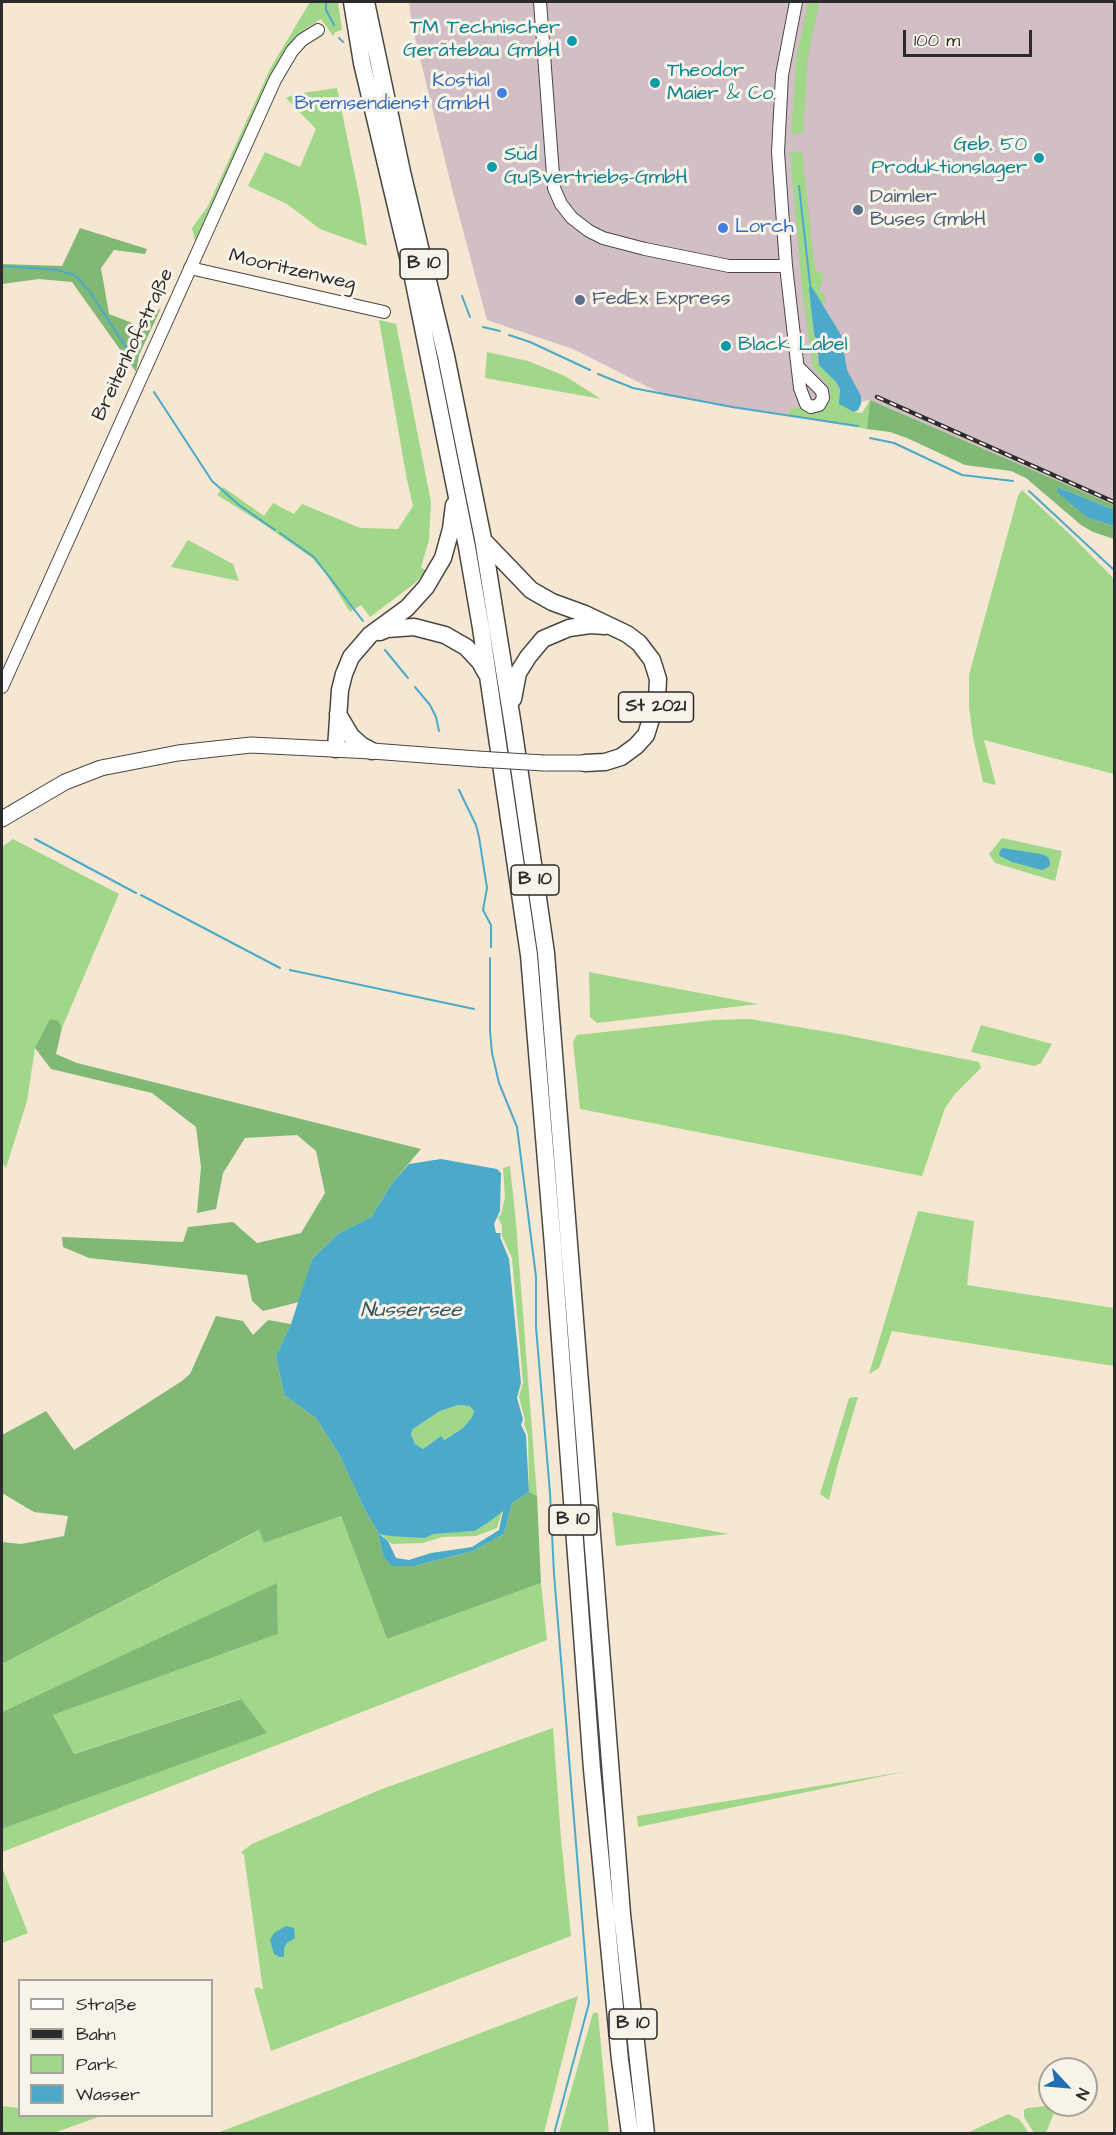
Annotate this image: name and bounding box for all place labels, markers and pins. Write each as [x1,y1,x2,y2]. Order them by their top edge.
place label: TM Technischer Gerätebau GmbH [403,17,560,64]
marker: TM Technischer Gerätebau GmbH [565,34,579,48]
place label: Theodor Maier & Co. [667,60,776,107]
place label: Kostial Bremsendienst GmbH [295,70,490,117]
marker: Theodor Maier & Co. [648,76,662,90]
marker: Kostial Bremsendienst GmbH [495,86,509,100]
place label: Geb. 50 Produktionslager [871,134,1027,181]
place label: Süd Gußvertriebs-GmbH [504,144,688,191]
marker: Geb. 50 Produktionslager [1032,151,1046,165]
marker: Süd Gußvertriebs-GmbH [485,160,499,174]
place label: Daimler Buses GmbH [870,186,986,233]
marker: Daimler Buses GmbH [851,203,865,217]
place label: Lorch [735,216,794,240]
marker: Lorch [716,221,730,235]
place label: FedEx Express [592,288,730,312]
marker: FedEx Express [573,293,587,307]
place label: Black Label [738,334,848,358]
marker: Black Label [719,339,733,353]

